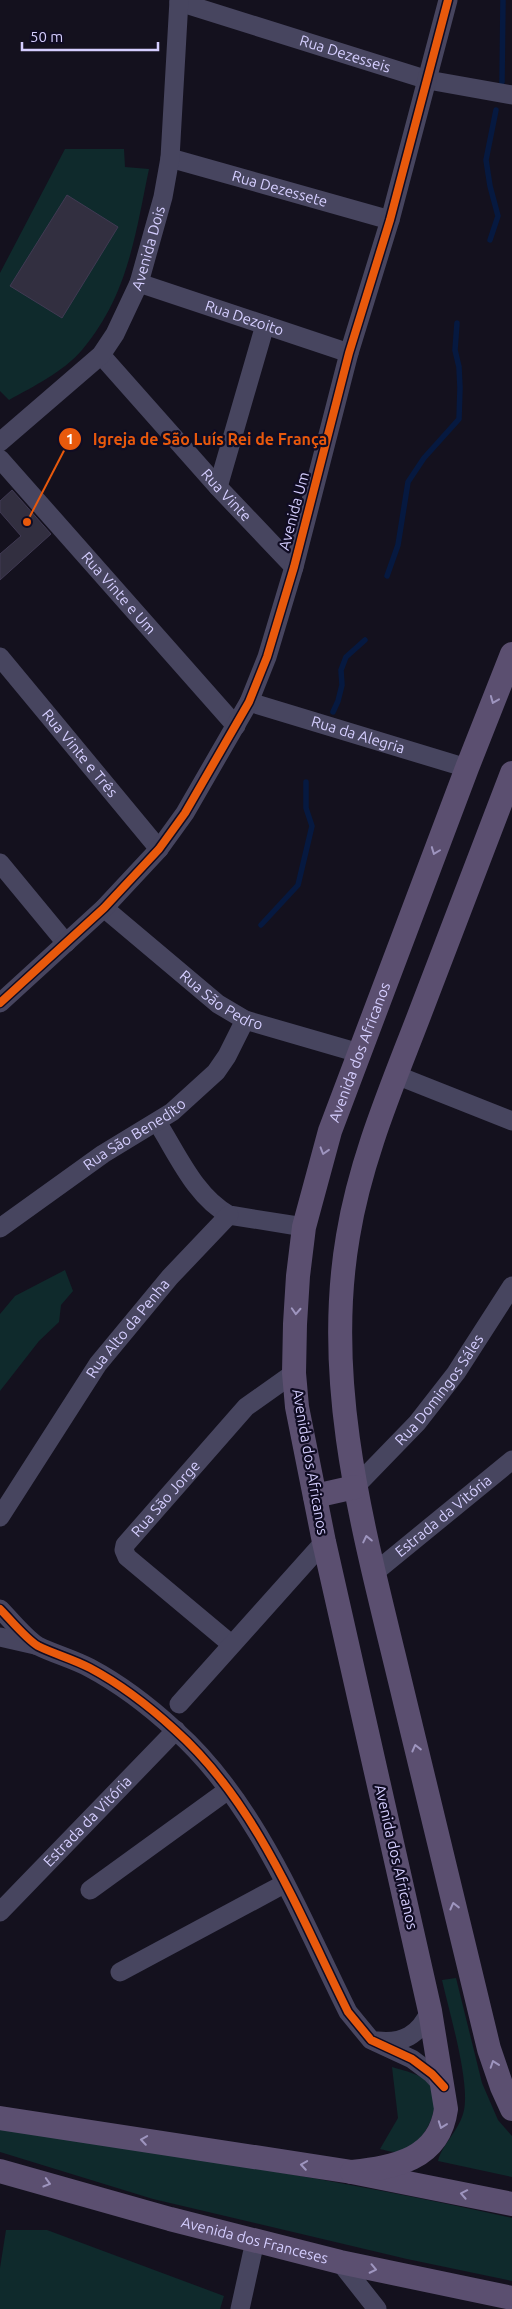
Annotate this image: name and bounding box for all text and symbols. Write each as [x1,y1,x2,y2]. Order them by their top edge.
scale bar [22,20,159,52]
text: 50 m [30,28,63,45]
street label: Rua Dezesseis [298,31,393,76]
street label: Rua Dezessete [230,167,330,210]
street label: Avenida Dois [128,204,168,293]
street label: Rua Dezoito [203,297,286,339]
callout: Igreja de São Luís Rei de França [57,424,337,455]
text: 1 [66,430,74,447]
text: Igreja de São Luís Rei de França [93,430,327,449]
street label: Rua Vinte [198,465,255,525]
street label: Avenida Um [275,470,312,552]
street label: Rua Vinte e Um [78,548,160,637]
one-way arrow [490,695,500,704]
street label: Rua Vinte e Três [39,706,121,800]
street label: Rua da Alegria [310,712,407,757]
one-way arrow [431,846,441,855]
street label: Rua São Pedro [176,966,265,1033]
street label: Avenida dos Africanos [325,980,393,1124]
street label: Rua São Benedito [80,1095,189,1173]
one-way arrow [320,1147,330,1155]
street label: Rua Alto da Penha [82,1275,173,1381]
one-way arrow [290,1307,301,1315]
street label: Rua Domingos Sáles [391,1331,487,1449]
street label: Avenida dos Africanos [289,1388,332,1536]
street label: Rua São Jorge [127,1457,203,1540]
street label: Estrada da Vitória [392,1471,495,1560]
one-way arrow [362,1535,373,1543]
one-way arrow [411,1744,422,1753]
street label: Estrada da Vitória [40,1772,135,1870]
street label: Avenida dos Africanos [372,1783,421,1931]
one-way arrow [449,1902,460,1911]
one-way arrow [490,2060,500,2069]
one-way arrow [438,2120,448,2129]
one-way arrow [140,2135,148,2146]
one-way arrow [300,2160,309,2170]
one-way arrow [43,2178,51,2188]
one-way arrow [460,2190,469,2200]
street label: Avenida dos Franceses [180,2213,330,2267]
one-way arrow [369,2263,378,2274]

